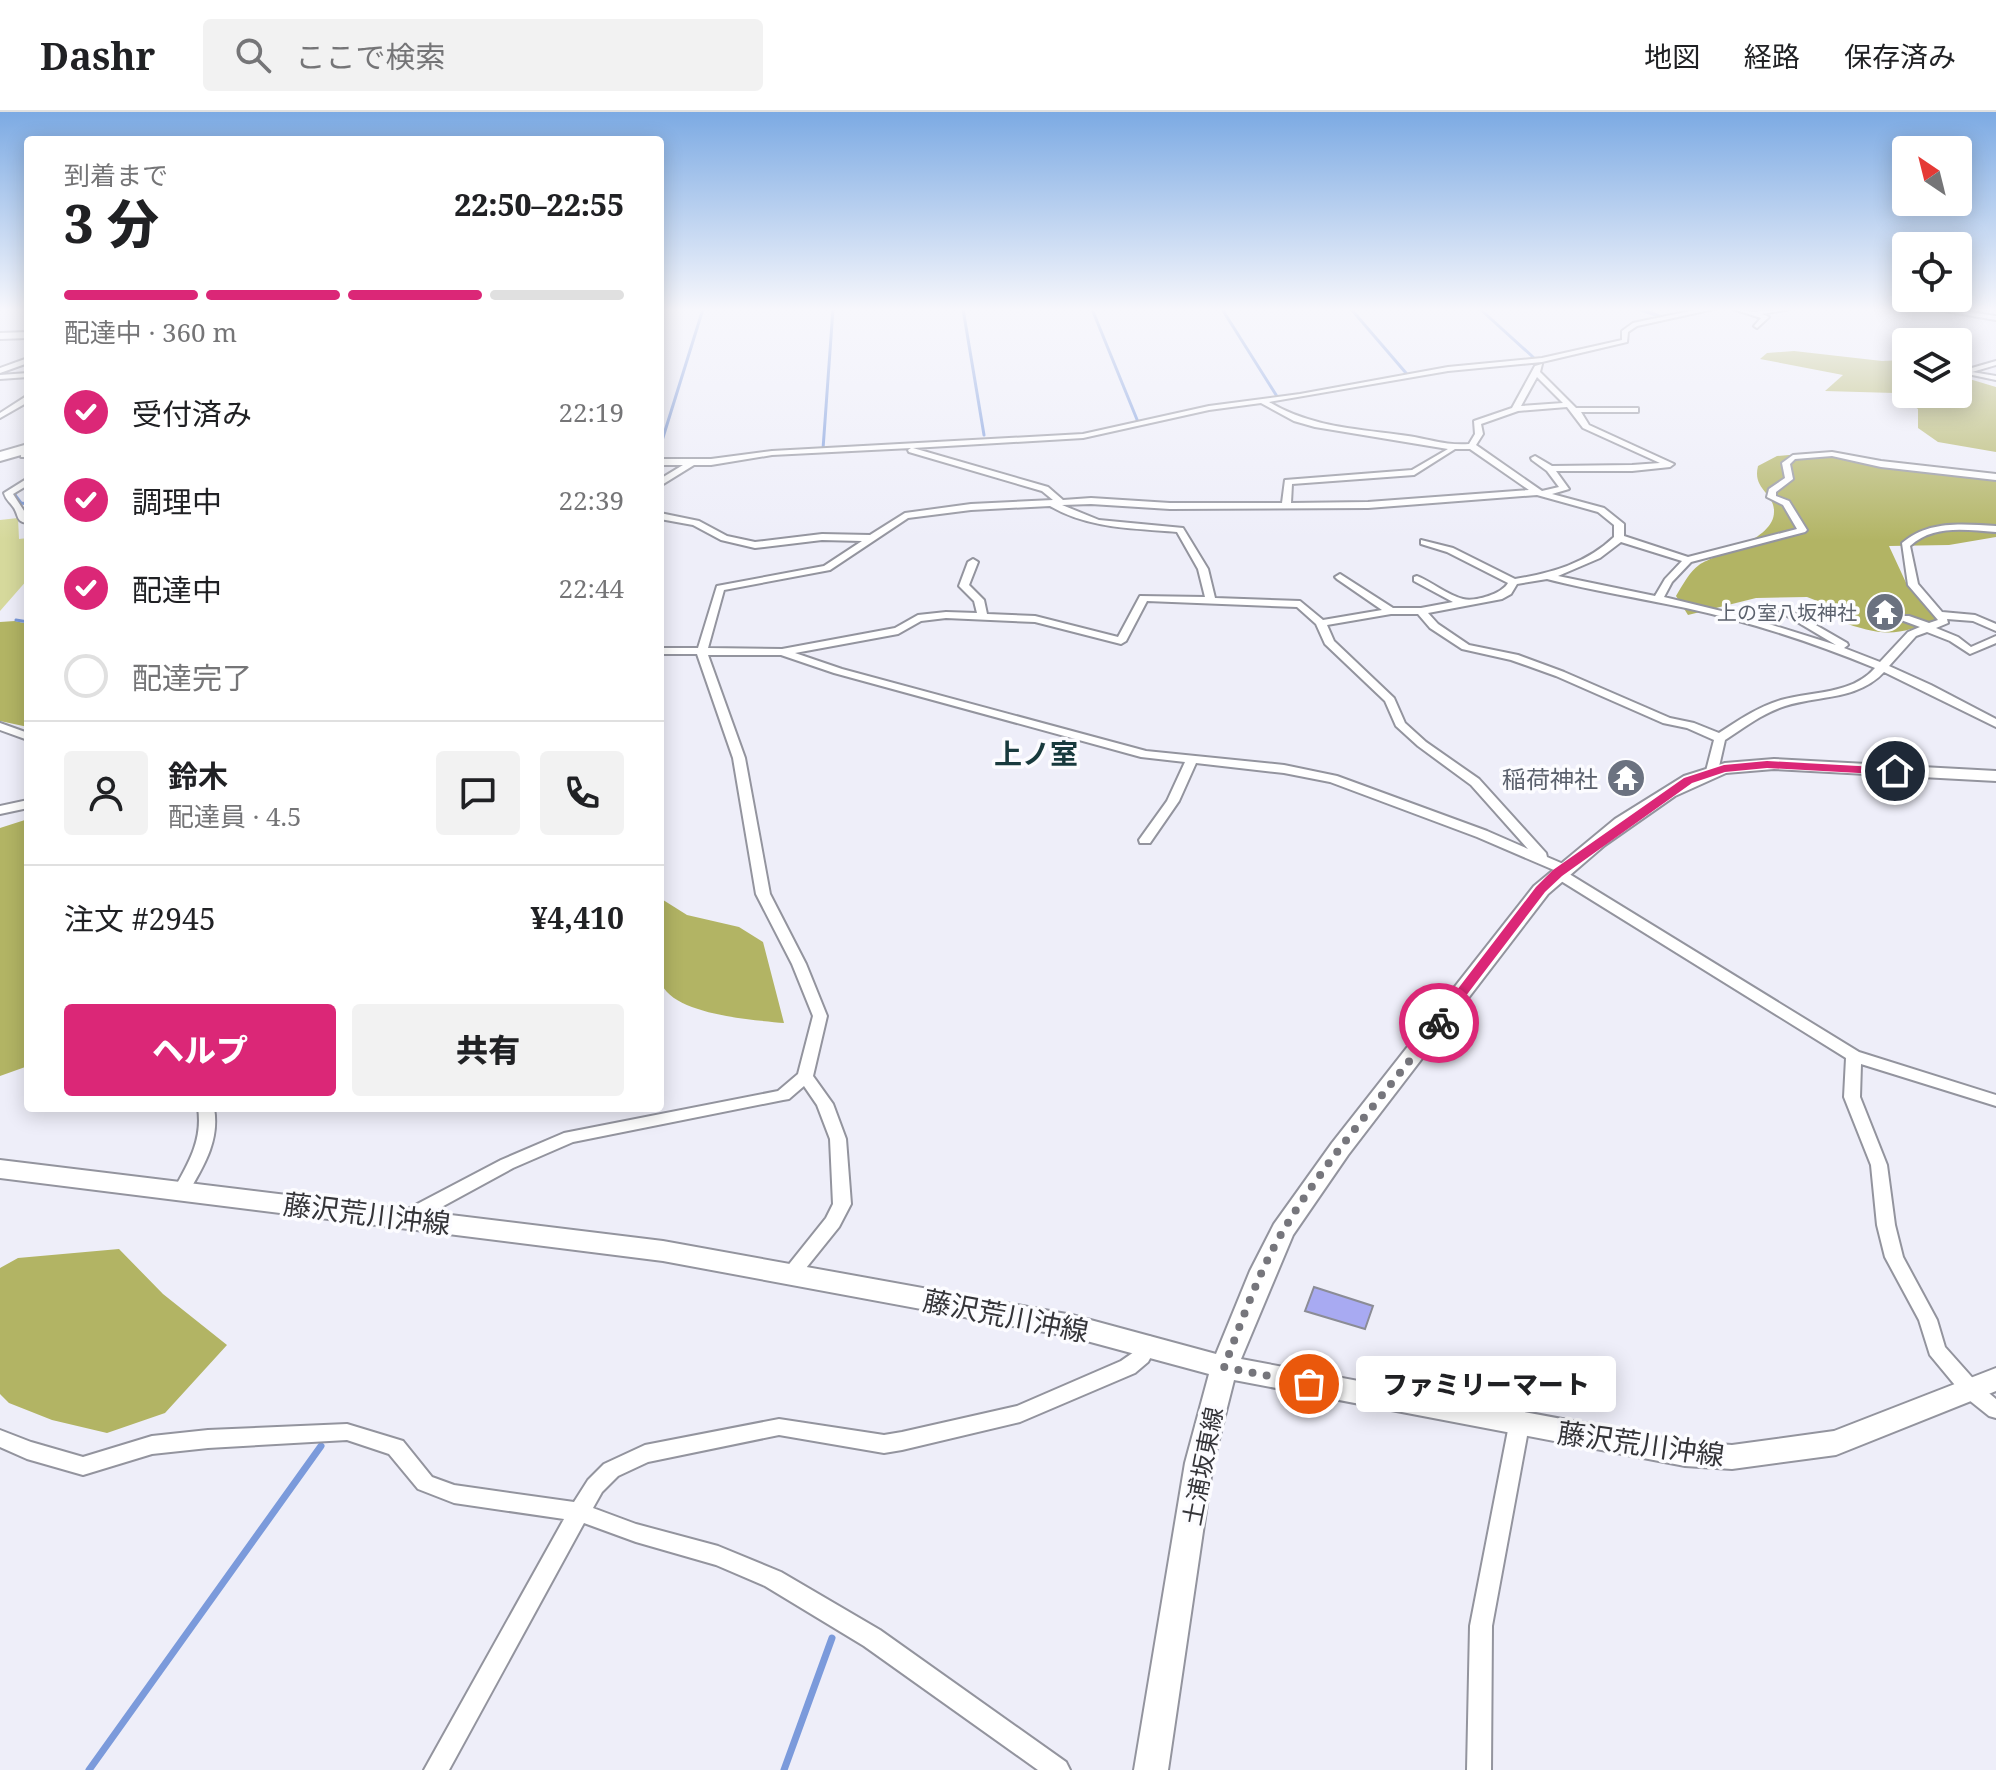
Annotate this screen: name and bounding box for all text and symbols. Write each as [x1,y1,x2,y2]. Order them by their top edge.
search box [203,19,763,91]
text: Dashr [40,29,155,81]
icon: search [231,33,275,77]
text: ここで検索 [295,36,445,77]
text: 地図 [1644,37,1700,75]
text: 経路 [1744,37,1800,75]
text: 保存済み [1844,37,1956,75]
north arrow [1892,136,1972,216]
map controls [1892,136,1972,408]
text: 到着まで [64,157,168,193]
text: 22:50–22:55 [454,184,624,225]
text: 3 分 [64,187,159,258]
button: locate [1892,232,1972,312]
text: 配達中 · 360 m [64,314,237,350]
button: layers [1892,328,1972,408]
icon: check [64,390,108,434]
text: 受付済み [132,393,252,434]
text: 22:19 [558,394,624,430]
icon: check [64,478,108,522]
text: 調理中 [132,481,222,522]
text: 22:39 [558,482,624,518]
icon: check [64,566,108,610]
text: 配達中 [132,569,222,610]
text: 22:44 [558,570,624,606]
temple icon: 上の室八坂神社 [1864,591,1906,633]
place label: 上の室八坂神社 [1717,599,1857,626]
text: 配達完了 [132,657,252,698]
district label: 上ノ室 [994,734,1078,772]
pin [1861,737,1929,805]
icon: home [1873,749,1917,793]
button: person [64,751,148,835]
button: chat [436,751,520,835]
button: phone [540,751,624,835]
text: 鈴木 [168,755,228,796]
temple icon: 稲荷神社 [1605,757,1647,799]
place label: 稲荷神社 [1502,762,1598,795]
text: 配達員 · 4.5 [168,798,302,834]
text: ¥4,410 [530,897,624,938]
text: 注文 #2945 [64,898,216,939]
courier [1399,983,1479,1063]
icon: bike [1417,1001,1461,1045]
button: ヘルプ [64,1004,336,1096]
button: 共有 [352,1004,624,1096]
street label: 藤沢荒川沖線 [281,1184,453,1242]
street label: 藤沢荒川沖線 [920,1280,1092,1350]
pin [1275,1350,1343,1418]
callout: ファミリーマート [1357,1356,1617,1412]
icon: bag [1287,1362,1331,1406]
text: ファミリーマート [1382,1366,1590,1402]
street label: 土浦坂東線 [1174,1404,1230,1528]
street label: 藤沢荒川沖線 [1555,1412,1727,1474]

